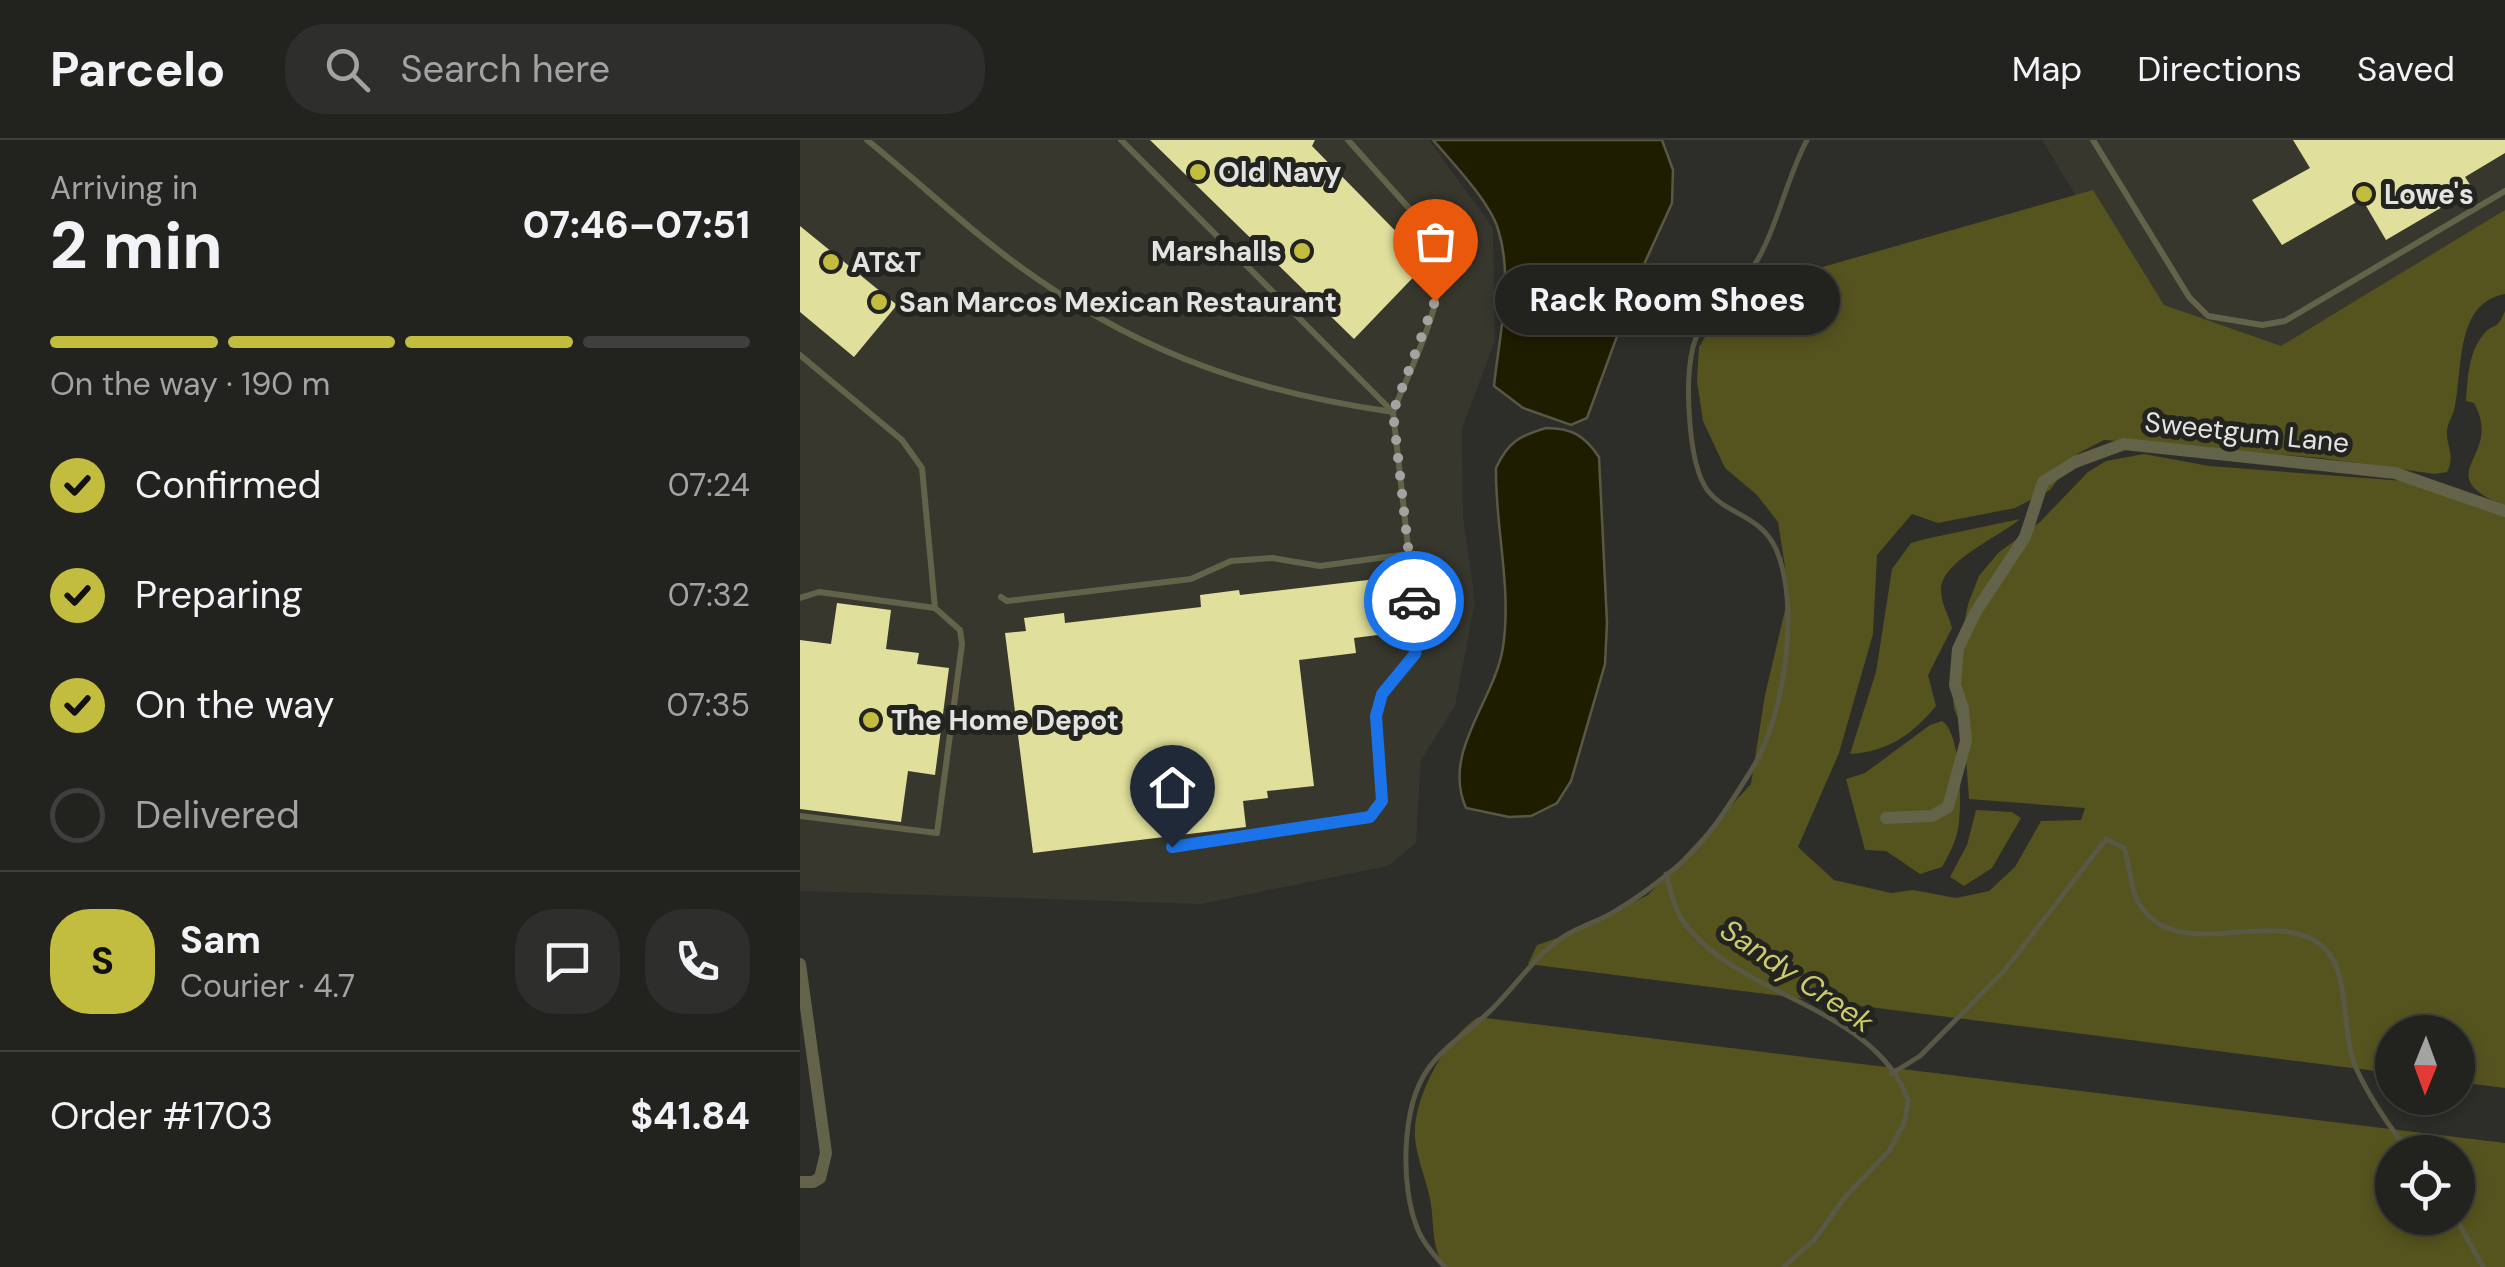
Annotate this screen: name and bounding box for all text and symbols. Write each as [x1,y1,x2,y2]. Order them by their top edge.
search box [285,24,985,114]
text: Parcelo [50,38,225,101]
icon: search [320,42,375,97]
text: Search here [400,44,610,94]
text: Map [2012,46,2082,92]
text: Directions [2137,46,2302,92]
text: Saved [2357,46,2455,92]
place label: Old Navy [1218,154,1342,191]
marker: Old Navy [1187,161,1209,183]
text: Arriving in [50,167,198,209]
place label: Lowe's [2384,176,2474,213]
marker: Lowe's [2353,183,2375,205]
pin [1393,199,1478,302]
text: 07:46–07:51 [523,200,750,250]
text: 2 min [50,204,223,288]
icon: bag [1408,214,1463,269]
place label: Marshalls [1151,233,1282,270]
marker: Marshalls [1291,240,1313,262]
place label: AT&T [851,244,921,281]
marker: AT&T [820,251,842,273]
callout: Rack Room Shoes [1495,266,1840,336]
text: Rack Room Shoes [1530,279,1805,321]
place label: San Marcos Mexican Restaurant [899,284,1337,321]
marker: San Marcos Mexican Restaurant [868,291,890,313]
text: On the way · 190 m [50,363,330,405]
street label: Sweetgum Lane [2143,403,2351,462]
icon: check [50,458,105,513]
text: Confirmed [135,460,321,510]
text: 07:24 [668,464,750,506]
courier [1364,551,1464,651]
icon: check [50,568,105,623]
text: Preparing [135,570,303,620]
text: 07:32 [668,574,750,616]
icon: car [1387,574,1442,629]
icon: check [50,678,105,733]
text: On the way [135,680,334,730]
text: 07:35 [667,684,750,726]
place label: The Home Depot [891,702,1119,739]
marker: The Home Depot [860,709,882,731]
pin [1130,745,1215,848]
icon: home [1145,760,1200,815]
text: Delivered [135,790,300,840]
button: chat [515,909,620,1014]
button: phone [645,909,750,1014]
water label: Sandy Creek [1713,910,1882,1042]
text: Sam [180,915,261,965]
text: S [91,936,114,986]
text: Courier · 4.7 [180,965,355,1007]
north arrow [2375,1015,2475,1115]
map controls [2375,1015,2475,1235]
text: Order #1703 [50,1091,273,1141]
text: $41.84 [630,1091,750,1141]
button: locate [2375,1135,2475,1235]

